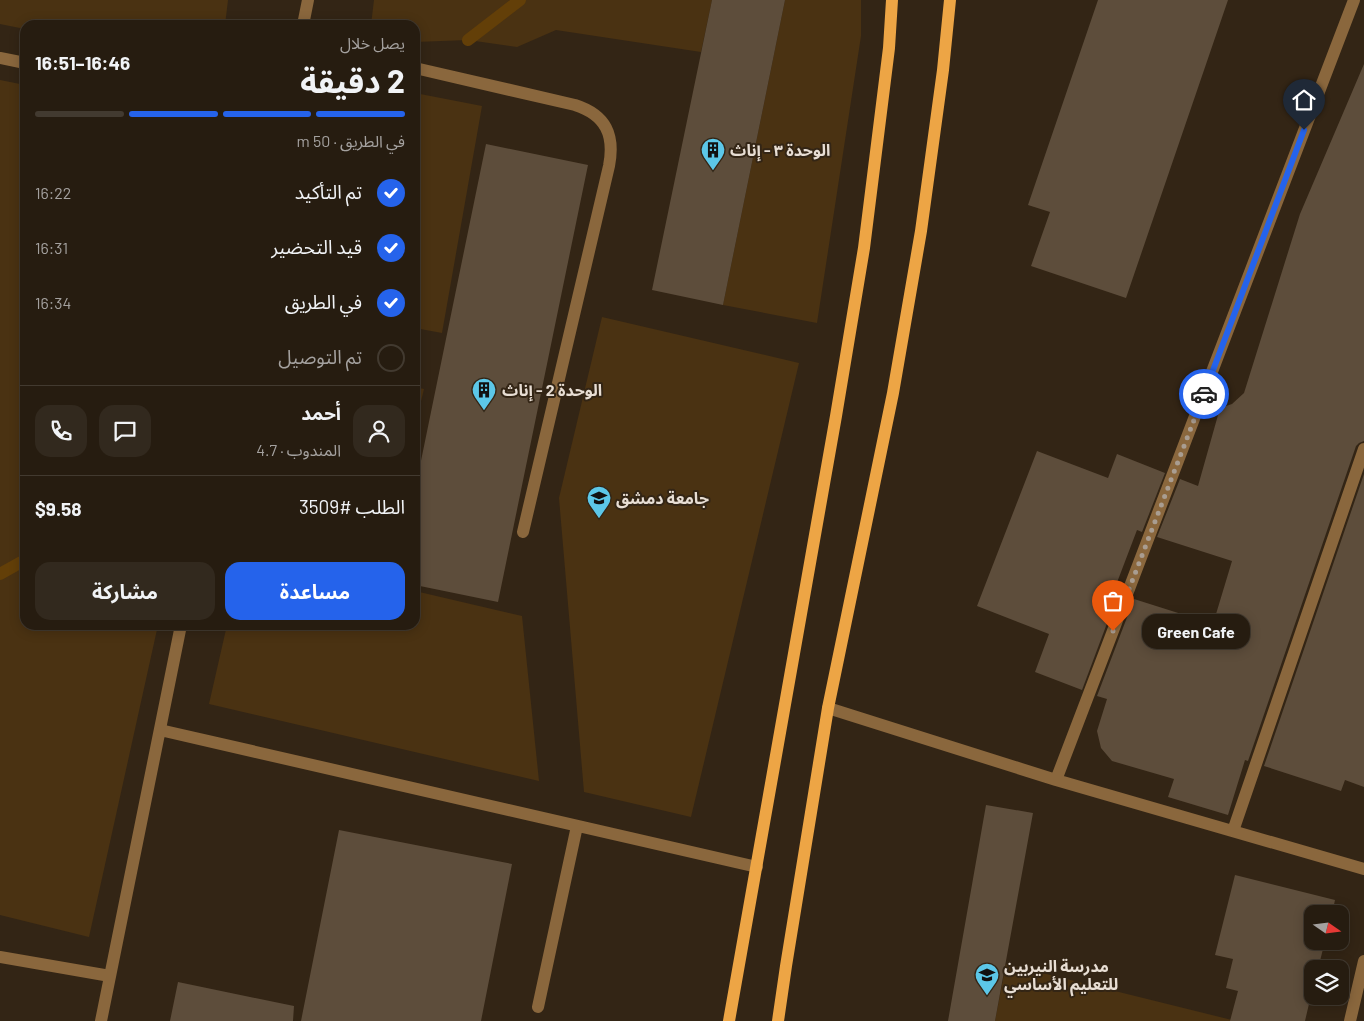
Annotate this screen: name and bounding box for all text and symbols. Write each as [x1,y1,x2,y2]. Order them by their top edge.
text: يصل خلال [340,33,405,52]
text: 16:46–16:51 [35,51,130,74]
text: 2 دقيقة [300,61,405,99]
pin [1283,79,1325,130]
icon: home [1290,86,1318,114]
text: في الطريق · 50 m [297,131,405,150]
building icon: الوحدة ٣ - إناث [700,137,726,171]
place label: الوحدة ٣ - إناث [730,140,830,162]
icon: check [377,179,405,207]
text: تم التأكيد [295,180,362,203]
text: 16:22 [35,183,71,202]
icon: check [377,234,405,262]
text: قيد التحضير [271,235,362,258]
text: 16:31 [35,238,68,257]
icon: check [377,289,405,317]
text: في الطريق [285,290,362,313]
text: 16:34 [35,293,71,312]
text: تم التوصيل [278,345,362,368]
courier [1179,369,1229,419]
building icon: الوحدة 2 - إناث [471,377,497,411]
place label: الوحدة 2 - إناث [502,380,602,402]
icon: car [1190,380,1218,408]
text: أحمد [301,401,341,424]
button: phone [35,405,87,457]
button: chat [99,405,151,457]
button: person [353,405,405,457]
text: المندوب · 4.7 [256,440,341,459]
school or university icon: جامعة دمشق [586,485,612,519]
place label: جامعة دمشق [616,488,709,509]
text: الطلب #3509 [299,495,405,518]
text: $9.58 [35,497,82,520]
button: مشاركة [35,562,215,620]
button: مساعدة [225,562,405,620]
pin [1092,580,1134,631]
icon: bag [1099,587,1127,615]
callout: Green Cafe [1143,614,1250,648]
text: Green Cafe [1157,622,1235,641]
north arrow [1304,905,1349,950]
map controls [1304,905,1349,1005]
place label: مدرسة النيربين للتعليم الأساسي [1004,956,1118,998]
button: layers [1304,960,1349,1005]
school or university icon: مدرسة النيربين للتعليم الأساسي [974,962,1000,996]

